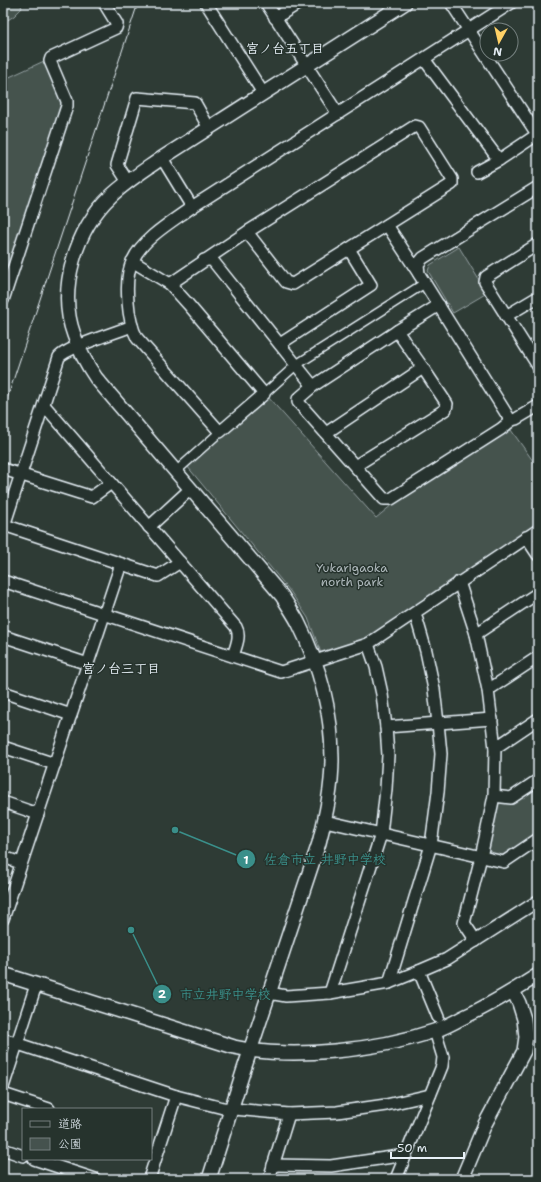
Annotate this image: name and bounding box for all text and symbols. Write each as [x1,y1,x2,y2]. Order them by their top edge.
north arrow [479,22,519,62]
district label: 宮ノ台五丁目 [246,40,324,57]
text: N [492,43,503,59]
park label: Yukarigaoka north park [316,560,388,590]
district label: 宮ノ台三丁目 [82,660,160,677]
callout: 佐倉市立 井野中学校 [236,847,393,872]
text: 佐倉市立 井野中学校 [264,851,386,868]
text: 1 [243,852,249,868]
callout: 市立井野中学校 [152,982,279,1007]
text: 2 [158,986,167,1002]
text: 市立井野中学校 [179,986,271,1003]
legend [22,1108,152,1160]
text: 道路 [58,1116,82,1132]
scale bar [391,1134,464,1160]
text: 公園 [58,1136,82,1152]
text: 50 m [397,1140,427,1156]

